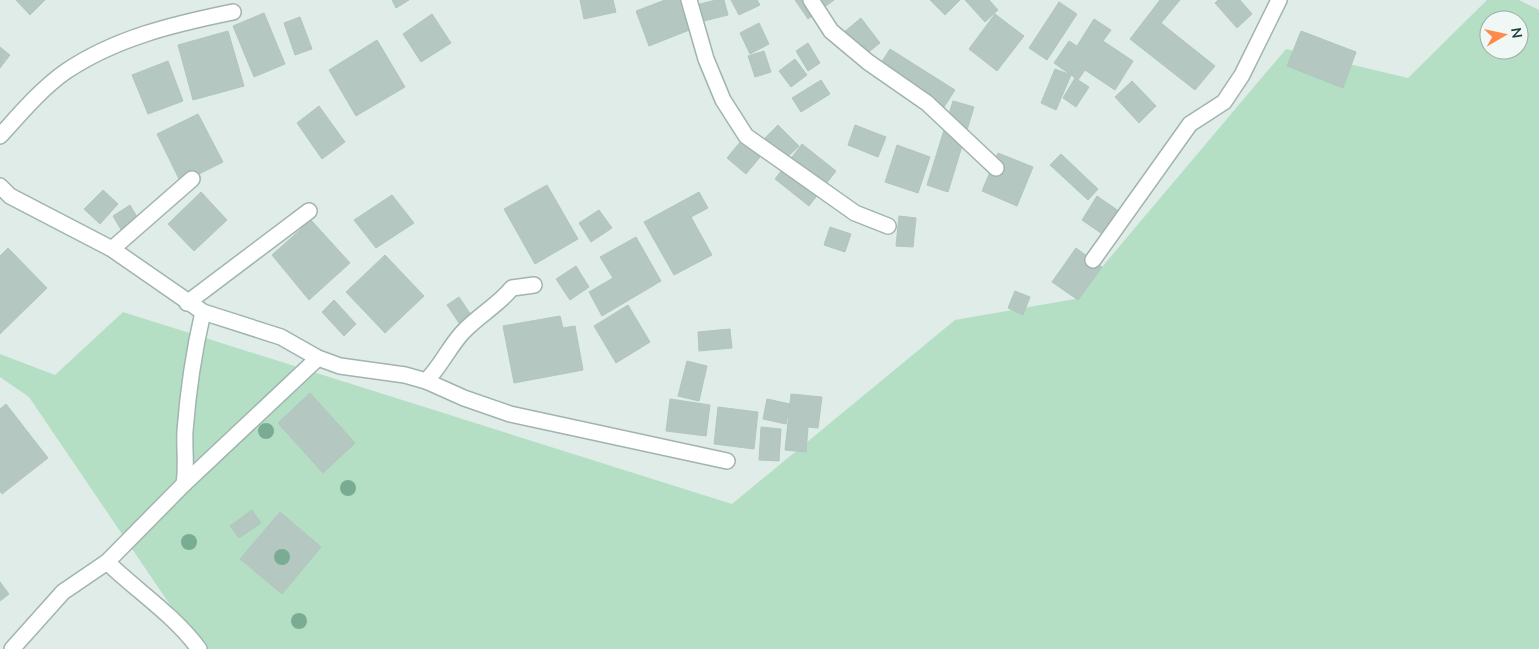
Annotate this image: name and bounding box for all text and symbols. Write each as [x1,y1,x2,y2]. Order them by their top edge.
north arrow [1479,10,1529,60]
text: N [1506,26,1527,40]

